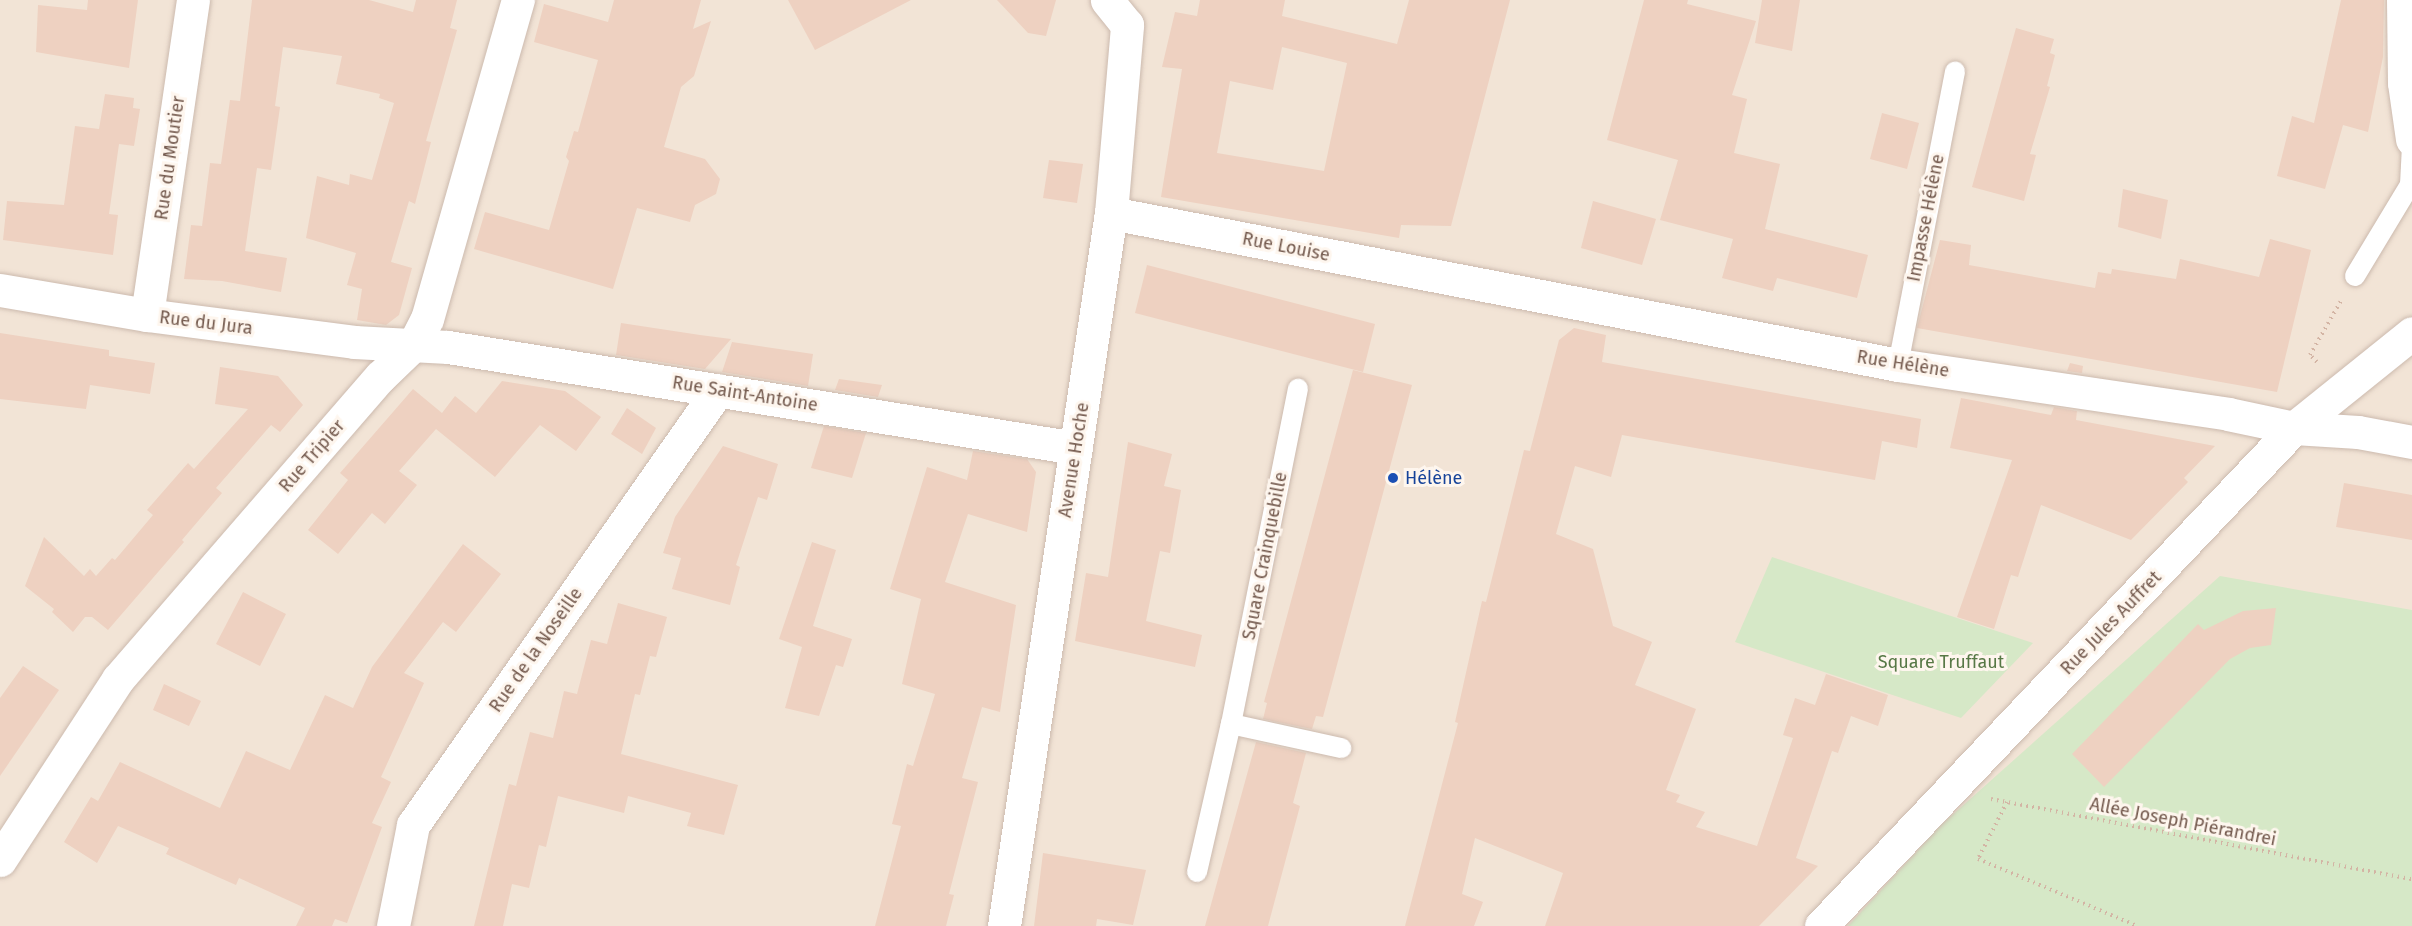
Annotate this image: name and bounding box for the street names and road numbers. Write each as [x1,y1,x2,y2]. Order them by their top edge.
street label: Rue du Moutier [151,94,189,222]
street label: Impasse Hélène [1903,152,1949,284]
street label: Rue Louise [1240,228,1332,266]
street label: Rue du Jura [158,307,254,339]
street label: Rue Hélène [1855,346,1951,382]
street label: Rue Saint-Antoine [671,372,819,416]
street label: Avenue Hoche [1054,401,1094,519]
street label: Rue Tripier [275,415,349,497]
street label: Square Crainquebille [1238,470,1292,642]
street label: Rue Jules Auffret [2056,567,2166,679]
street label: Rue de la Noseille [485,583,587,717]
street label: Allée Joseph Piérandrei [2088,793,2278,851]

